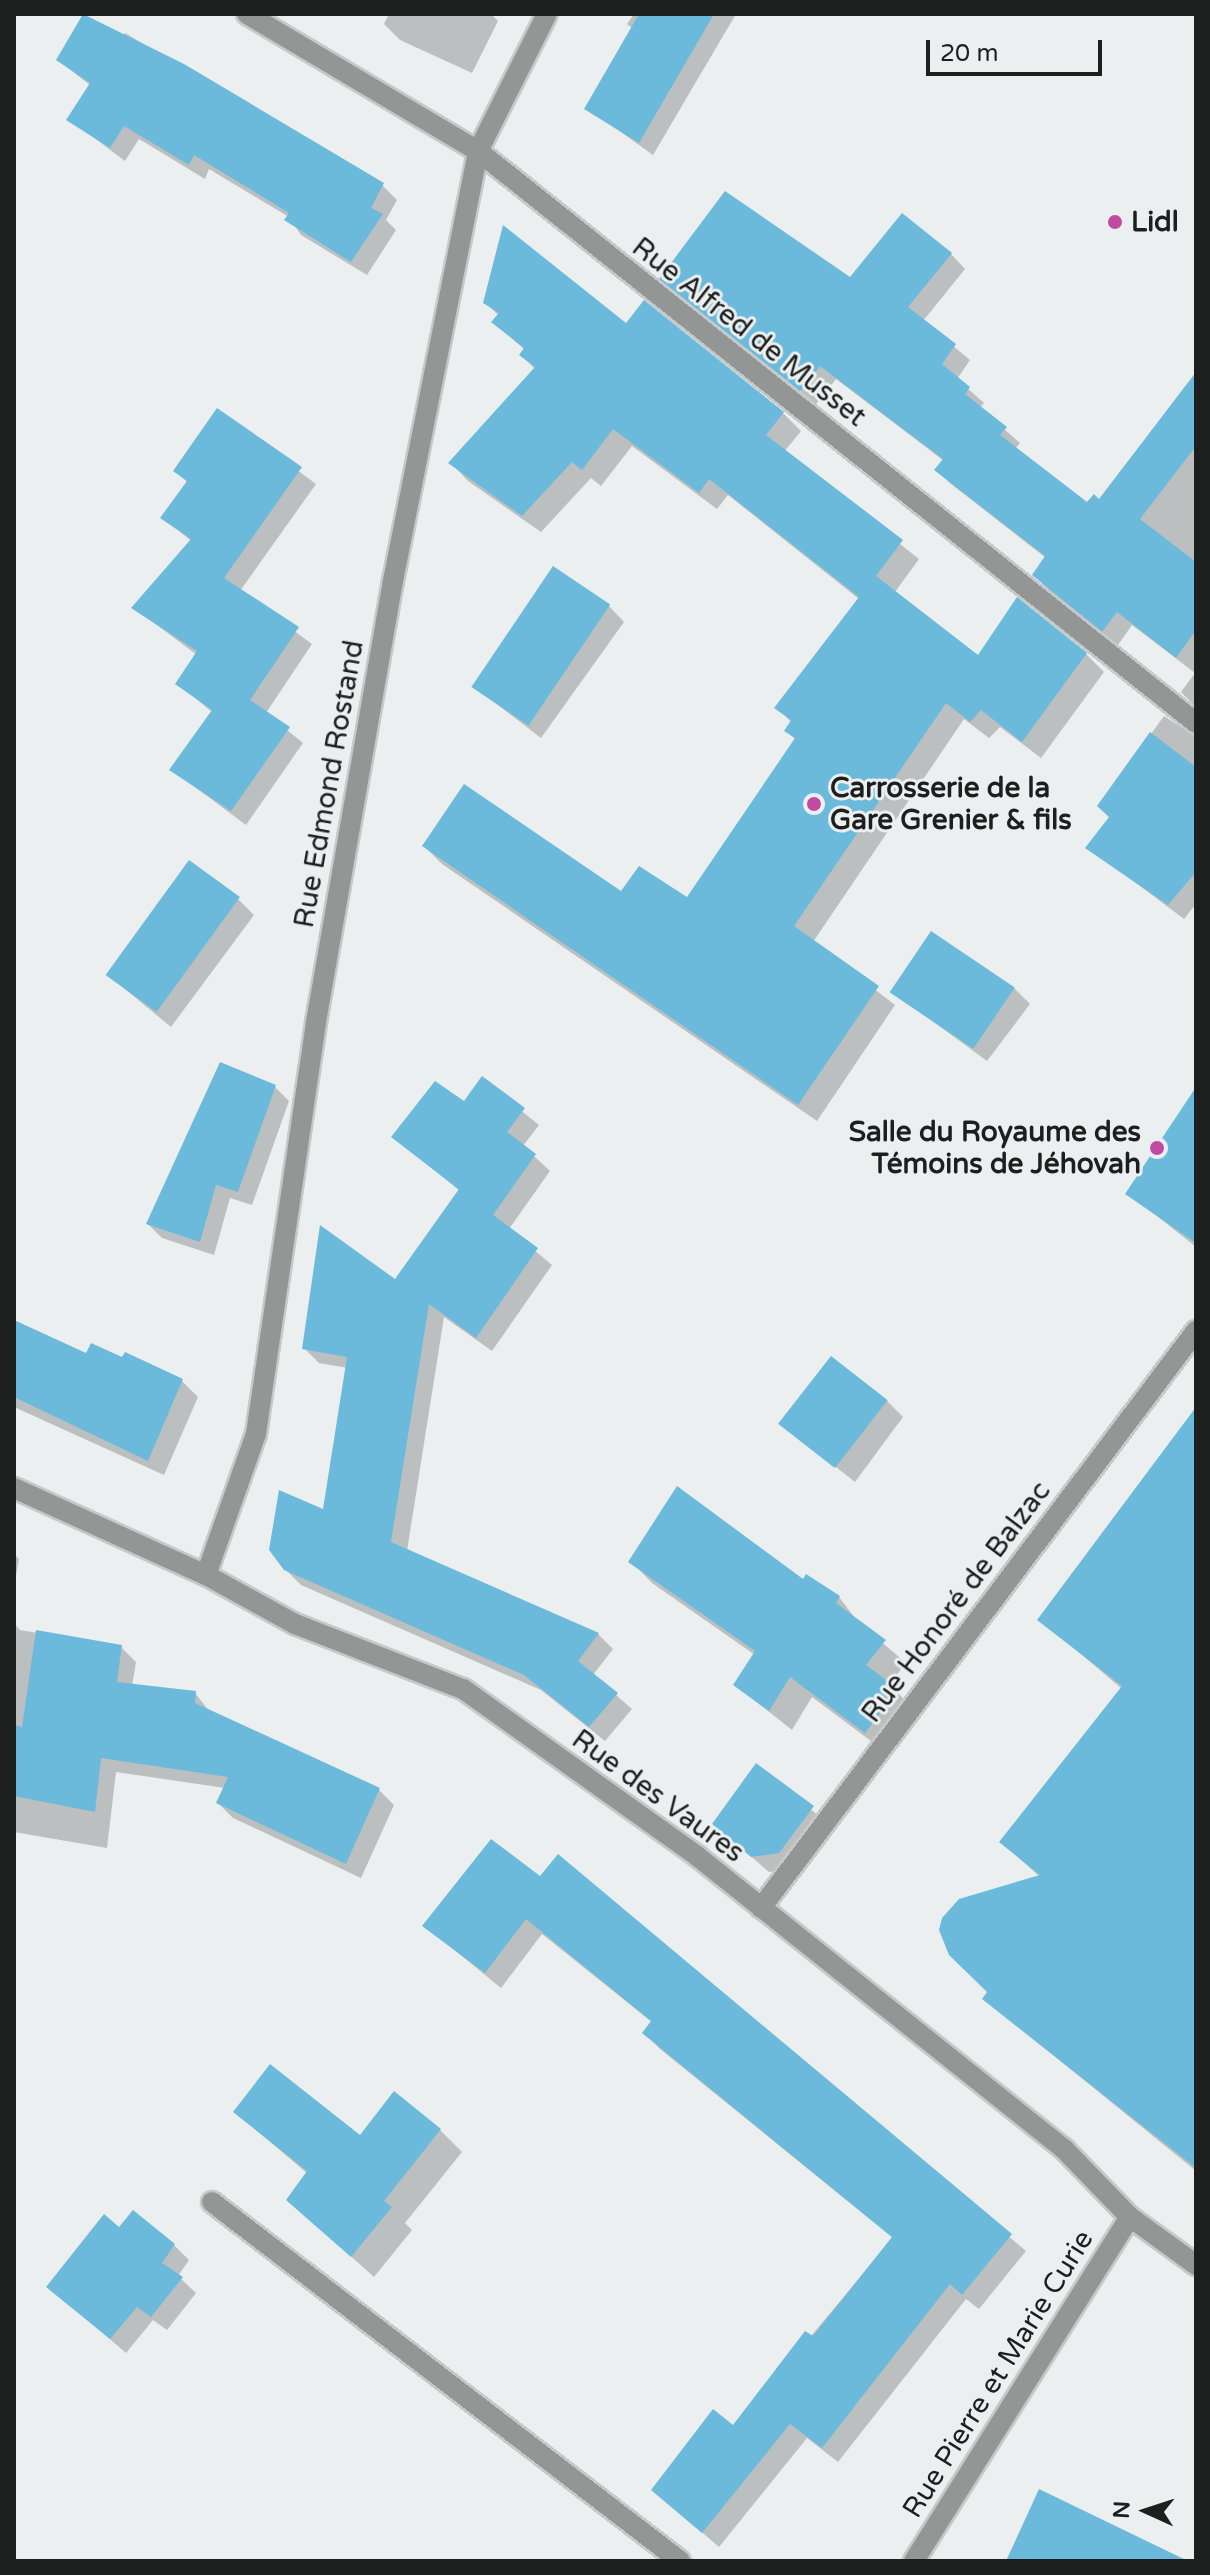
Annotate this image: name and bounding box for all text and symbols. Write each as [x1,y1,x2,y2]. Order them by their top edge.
scale bar [930,24,1106,74]
text: 20 m [940,39,998,68]
place label: Lidl [1131,205,1179,239]
marker: Lidl [1106,213,1124,231]
street label: Rue Alfred de Musset [625,230,873,434]
street label: Rue Edmond Rostand [287,638,371,930]
place label: Carrosserie de la Gare Grenier & fils [830,771,1072,837]
marker: Carrosserie de la Gare Grenier & fils [805,795,823,813]
place label: Salle du Royaume des Témoins de Jéhovah [849,1115,1141,1181]
marker: Salle du Royaume des Témoins de Jéhovah [1148,1139,1166,1157]
street label: Rue Honoré de Balzac [854,1475,1058,1729]
street label: Rue des Vaures [565,1722,751,1870]
street label: Rue Pierre et Marie Curie [896,2224,1100,2524]
north arrow [1106,2471,1186,2551]
text: N [1109,2500,1135,2519]

